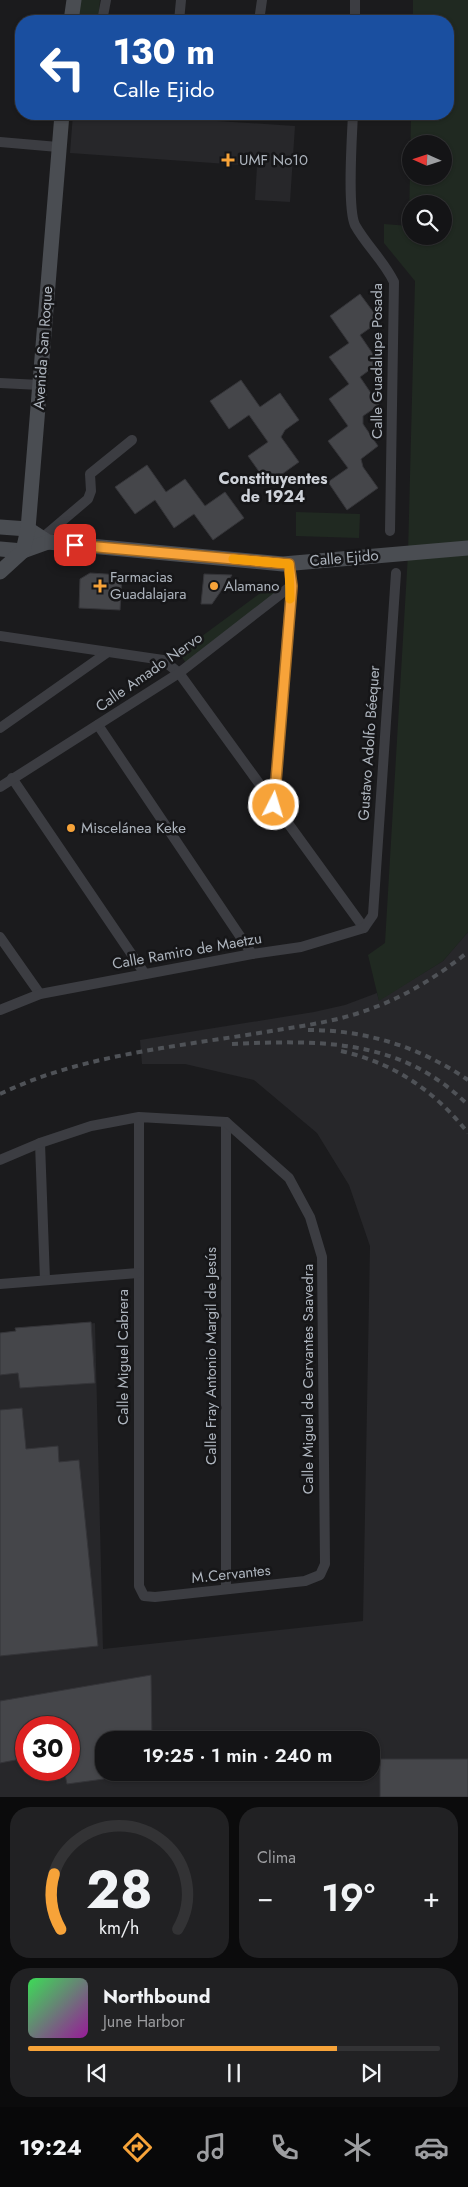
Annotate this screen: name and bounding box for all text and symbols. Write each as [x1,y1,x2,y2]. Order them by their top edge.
text: 130 m [113,27,215,77]
icon: left [30,35,95,100]
text: Calle Ejido [113,73,215,105]
north arrow [402,135,452,185]
map controls [402,135,452,245]
place label: UMF No10 [239,149,308,171]
marker: UMF No10 [221,153,235,167]
button: search [402,195,452,245]
street label: Calle Guadalupe Posada [366,283,388,439]
street label: Avenida San Roque [28,285,58,411]
district label: Constituyentes de 1924 [219,467,327,508]
pin [54,524,96,566]
icon: arrive [61,531,89,559]
street label: Calle Ejido [309,544,379,572]
place label: Farmacias Guadalajara [110,566,186,605]
place label: Alamano [224,575,280,597]
marker: Farmacias Guadalajara [94,580,106,592]
marker: Alamano [208,580,220,592]
street label: Calle Amado Nervo [91,627,207,717]
street label: Gustavo Adolfo Béequer [353,664,385,821]
position arrow [247,778,299,830]
place label: Miscelánea Keke [81,817,186,839]
marker: Miscelánea Keke [65,822,77,834]
street label: Calle Ramiro de Maetzu [110,927,264,975]
street label: Calle Fray Antonio Margil de Jesús [200,1247,222,1465]
street label: Calle Miguel de Cervantes Saavedra [297,1264,319,1494]
street label: Calle Miguel Cabrera [112,1289,134,1425]
street label: M.Cervantes [190,1559,272,1589]
speed limit sign: 30 [15,1716,80,1781]
text: 19:25 · 1 min · 240 m [143,1742,332,1769]
text: Clima [257,1846,296,1869]
text: 28 [86,1852,153,1928]
text: 19° [321,1870,375,1925]
text: − [257,1877,274,1918]
text: + [423,1877,440,1918]
text: km/h [99,1915,140,1941]
text: Northbound [103,1983,210,2010]
text: June Harbor [103,2010,185,2033]
icon: previous [83,2059,111,2087]
icon: pause [220,2059,248,2087]
icon: next [357,2059,385,2087]
icon: directions [120,2130,155,2165]
icon: music [194,2130,229,2165]
icon: phone [267,2130,302,2165]
icon: climate [340,2130,375,2165]
icon: car [414,2130,449,2165]
text: 19:24 [19,2131,82,2163]

